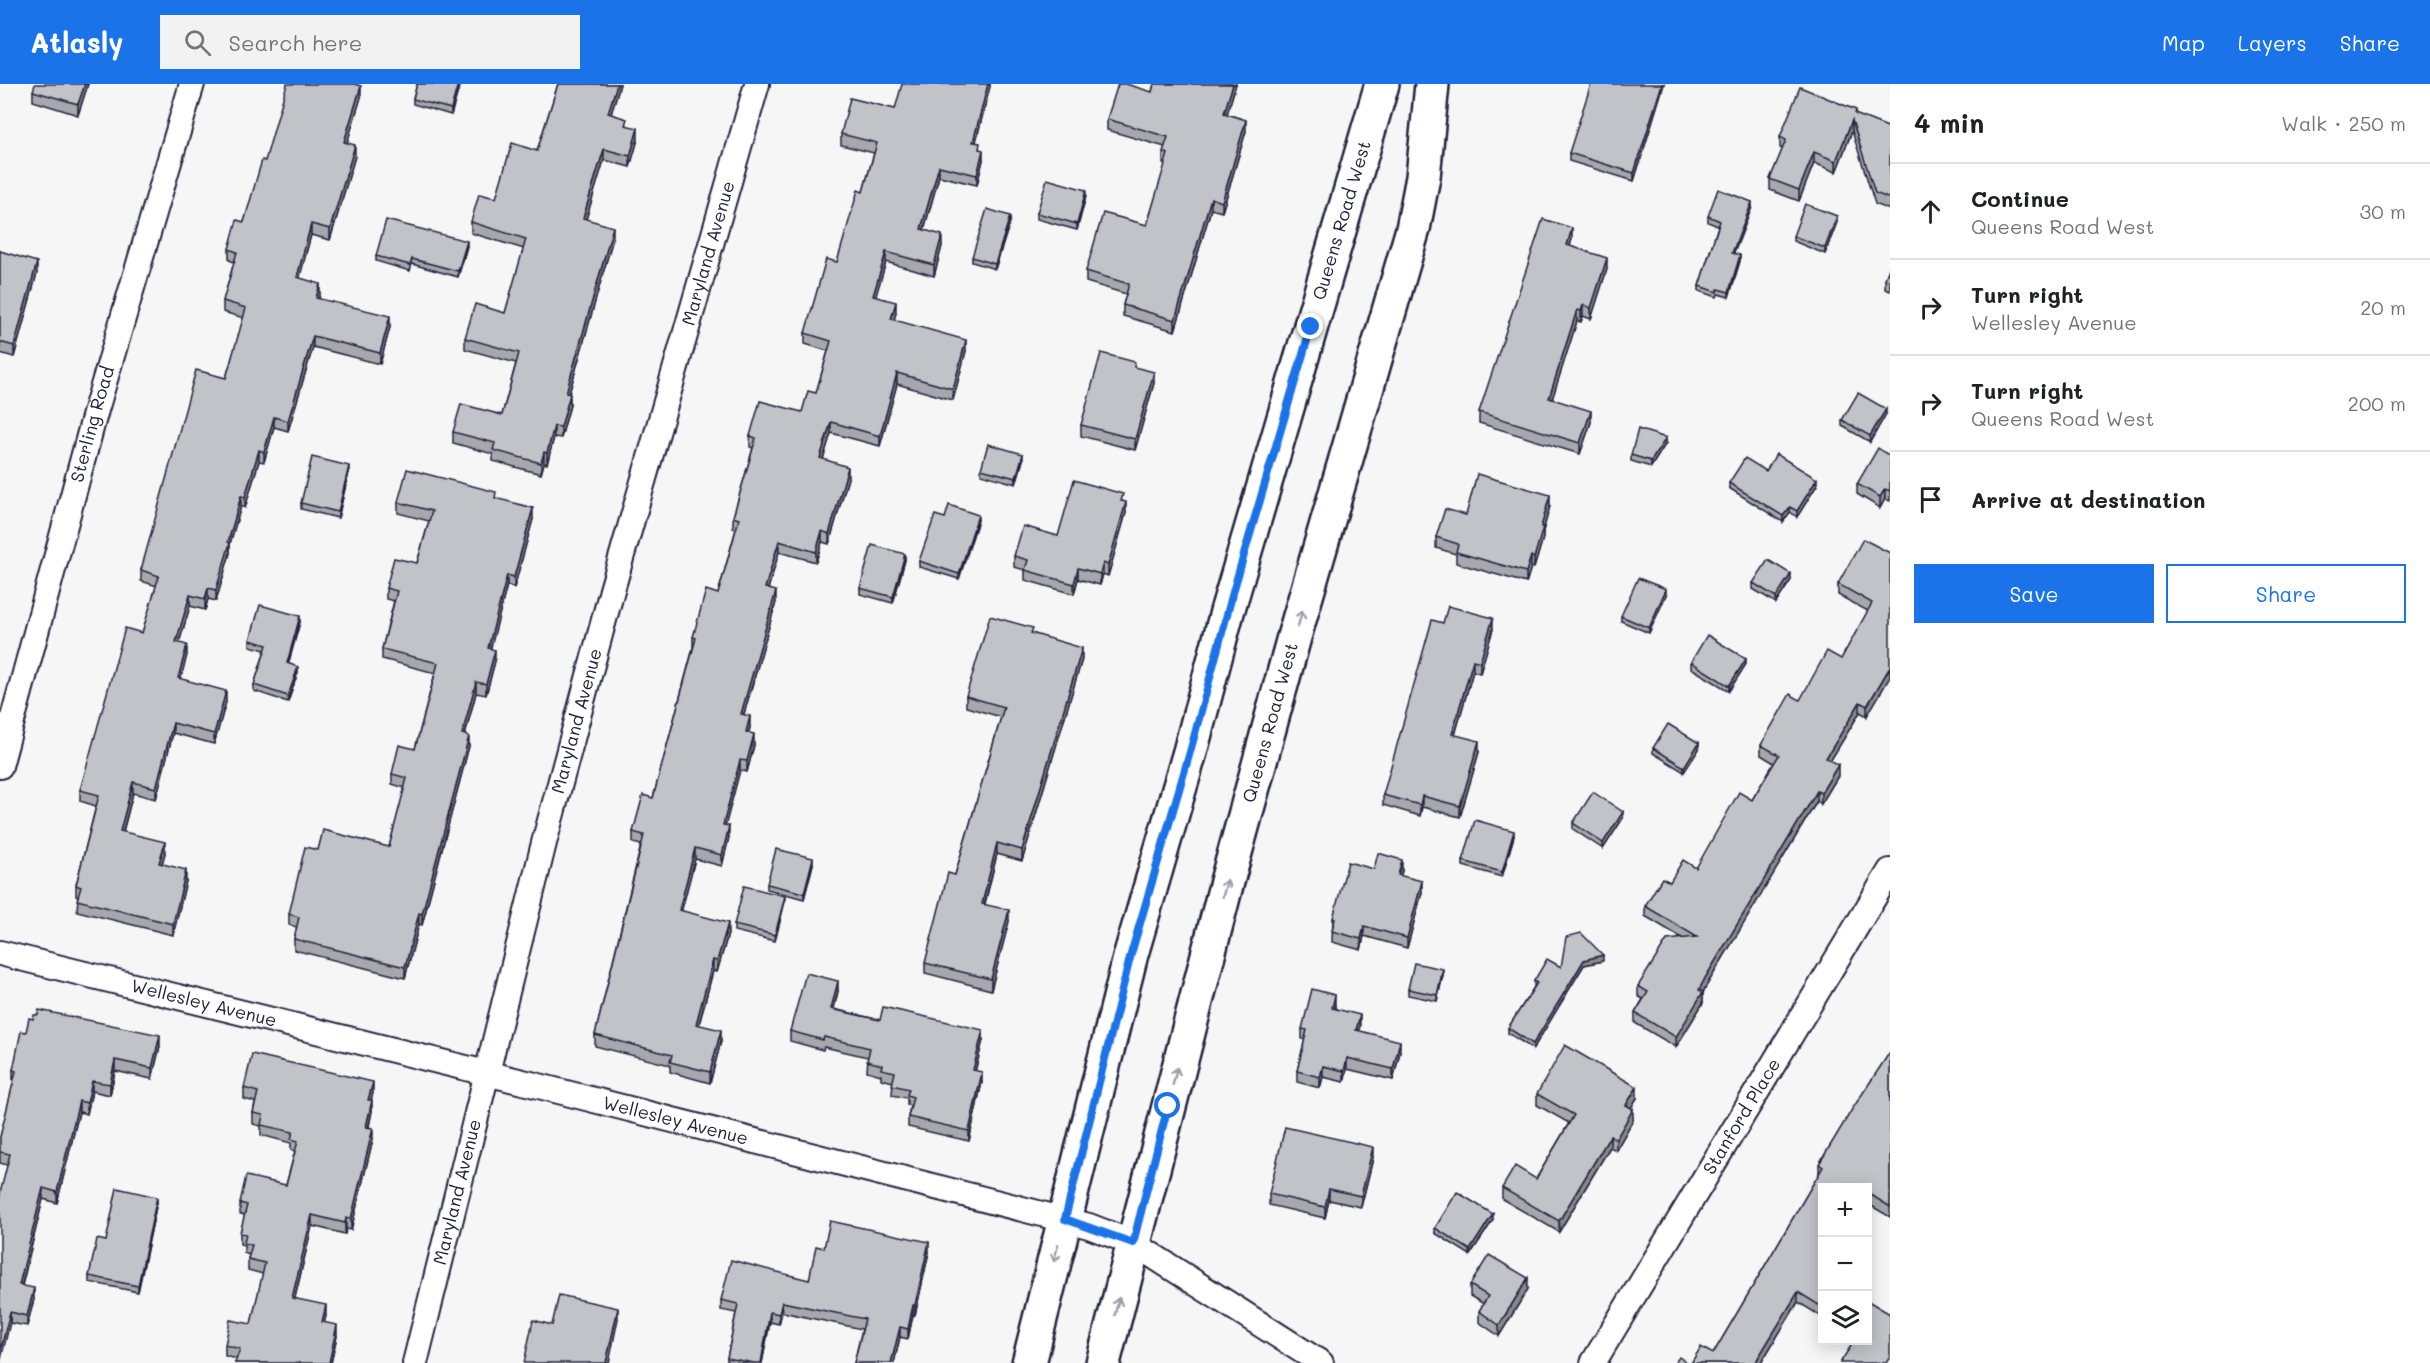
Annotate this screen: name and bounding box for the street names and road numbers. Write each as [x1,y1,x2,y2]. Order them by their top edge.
street label: Queens Road West [1306,137,1376,303]
street label: Maryland Avenue [675,178,740,328]
street label: Sterling Road [64,363,119,485]
street label: Queens Road West [1236,640,1303,805]
street label: Maryland Avenue [545,646,607,796]
street label: Wellesley Avenue [129,973,279,1032]
street label: Stanford Place [1697,1053,1785,1179]
street label: Wellesley Avenue [600,1090,751,1150]
street label: Maryland Avenue [427,1117,486,1267]

